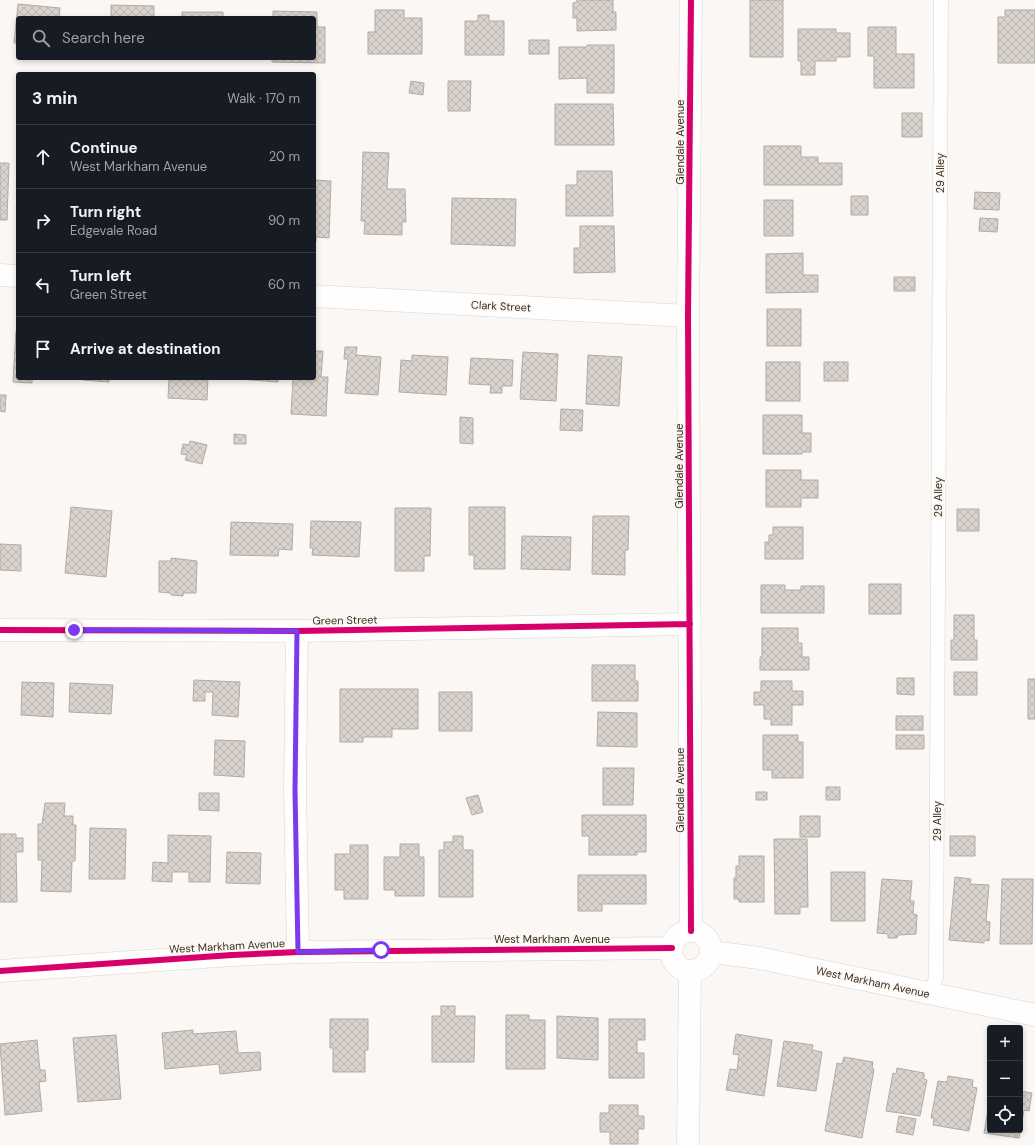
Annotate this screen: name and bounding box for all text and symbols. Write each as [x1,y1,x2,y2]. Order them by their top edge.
search box [16,16,316,60]
icon: search [30,27,52,49]
text: Search here [62,28,145,48]
text: 3 min [32,87,77,109]
text: Walk · 170 m [227,90,300,107]
street label: Glendale Avenue [673,99,687,185]
text: Continue [70,138,138,158]
icon: ahead [32,146,54,168]
text: 20 m [269,148,300,165]
street label: 29 Alley [933,153,947,193]
text: West Markham Avenue [70,158,207,175]
text: Turn right [70,202,141,222]
icon: right [32,210,54,232]
text: 90 m [268,212,300,229]
text: Edgevale Road [70,222,157,239]
text: Turn left [70,266,131,286]
icon: left [32,274,54,296]
text: 60 m [268,276,300,293]
text: Green Street [70,286,147,303]
street label: Clark Street [471,297,531,315]
icon: arrive [32,338,54,360]
text: Arrive at destination [70,339,221,359]
street label: Glendale Avenue [672,423,686,509]
street label: 29 Alley [931,477,945,517]
street label: Green Street [312,612,378,628]
route end [65,621,83,639]
street label: Glendale Avenue [673,747,687,833]
street label: 29 Alley [930,801,944,841]
street label: West Markham Avenue [494,932,610,946]
street label: West Markham Avenue [169,936,285,956]
route start [372,941,390,959]
street label: West Markham Avenue [815,963,931,1001]
map controls [987,1025,1023,1133]
button: + [987,1025,1023,1061]
button: − [987,1061,1023,1097]
button: locate [987,1097,1023,1133]

